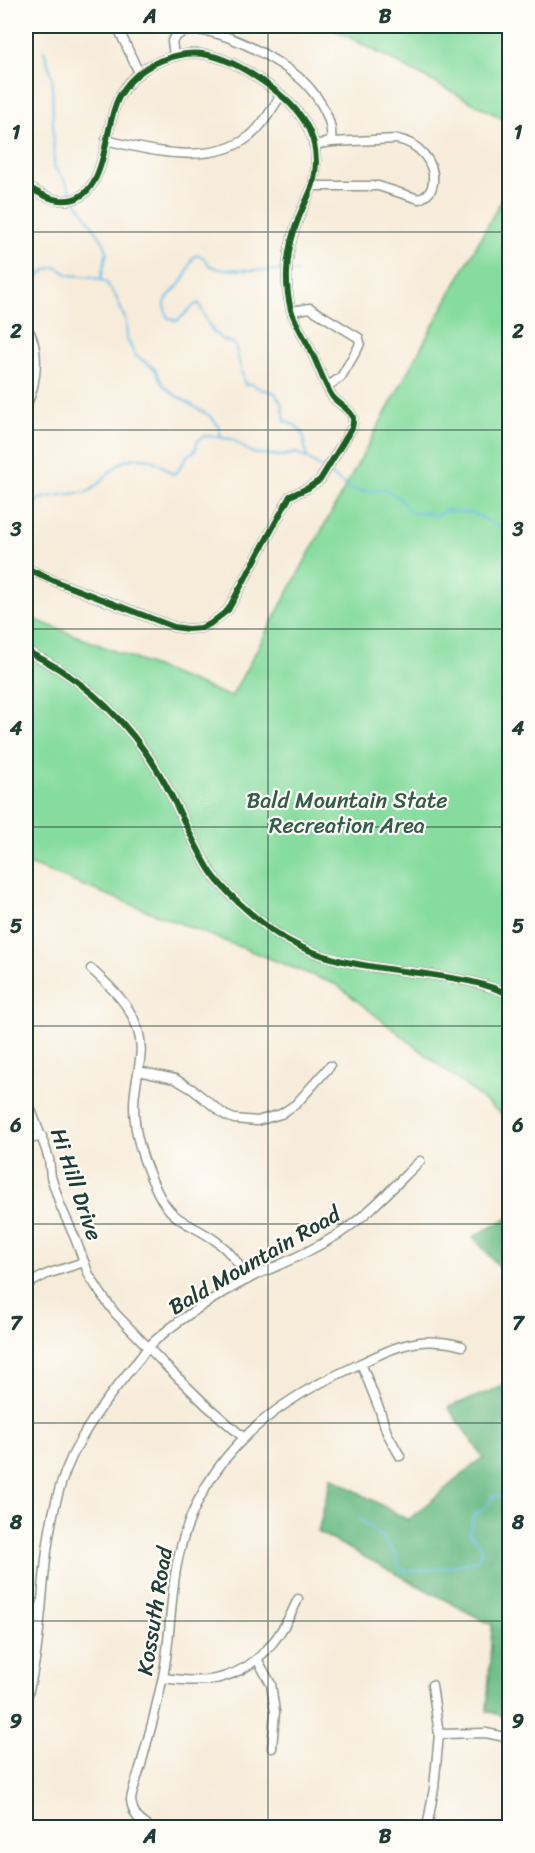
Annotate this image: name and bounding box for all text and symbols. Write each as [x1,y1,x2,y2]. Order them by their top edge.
text: A [142,0,157,34]
text: B [379,0,392,34]
text: 1 [12,115,21,150]
text: 1 [514,115,523,150]
text: 2 [9,314,22,349]
text: 2 [511,314,524,349]
text: 3 [10,512,22,547]
text: 3 [512,512,524,547]
text: 4 [9,711,23,746]
text: 4 [511,711,525,746]
park label: Bald Mountain State Recreation Area [246,781,448,845]
text: 5 [10,909,22,944]
text: 5 [512,909,524,944]
text: 6 [9,1108,22,1143]
text: 6 [511,1108,524,1143]
street label: Hi Hill Drive [39,1122,114,1246]
street label: Bald Mountain Road [161,1194,349,1326]
text: 7 [10,1306,23,1341]
text: 7 [512,1306,525,1341]
text: 8 [9,1505,23,1540]
text: 8 [511,1505,525,1540]
street label: Kossuth Road [125,1543,184,1678]
text: 9 [10,1704,22,1739]
text: 9 [512,1704,524,1739]
text: A [142,1819,157,1853]
text: B [379,1819,392,1853]

